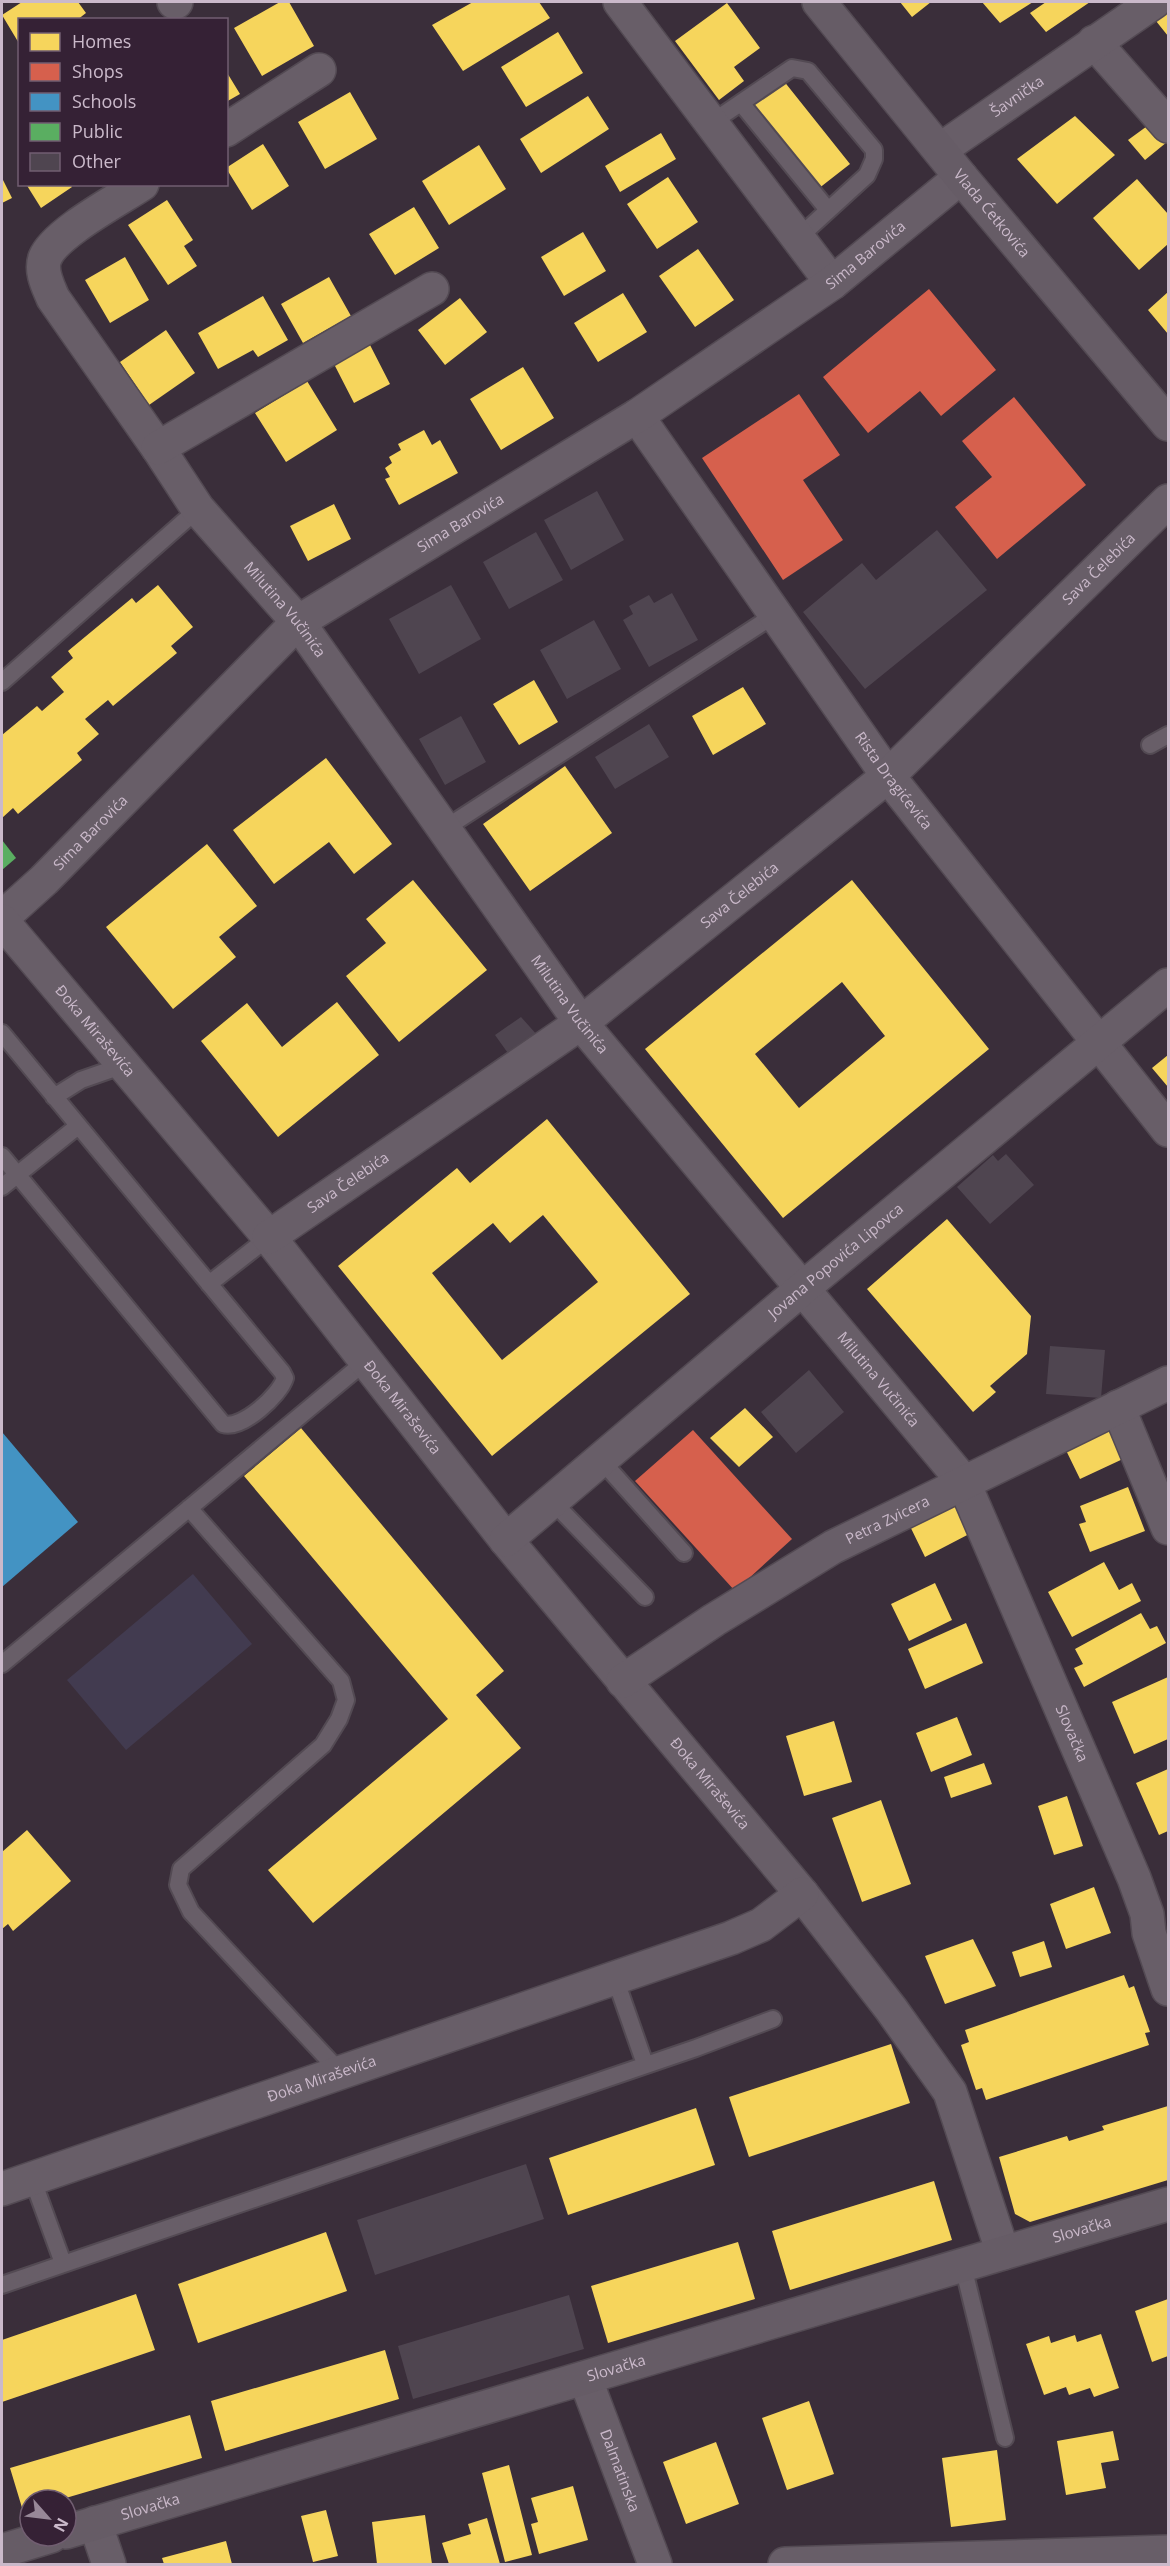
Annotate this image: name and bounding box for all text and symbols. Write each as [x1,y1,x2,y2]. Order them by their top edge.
legend [18,18,228,186]
text: Homes [72,29,131,53]
text: Shops [72,59,123,83]
street label: Šavnička [986,70,1047,121]
text: Schools [72,89,136,113]
text: Public [72,119,123,143]
text: Other [72,149,122,173]
street label: Vlada Ćetkovića [950,165,1035,261]
street label: Sima Barovića [821,216,909,294]
street label: Sima Barovića [413,488,507,556]
street label: Sava Čelebića [1057,528,1139,609]
street label: Milutina Vučinića [240,557,331,661]
street label: Rista Dragićevića [851,727,938,833]
street label: Sima Barovića [48,790,131,874]
street label: Sava Čelebića [696,857,782,932]
street label: Milutina Vučinića [527,950,613,1058]
street label: Đoka Miraševića [51,980,140,1080]
street label: Sava Čelebića [303,1147,392,1217]
street label: Jovana Popovića Lipovca [762,1198,907,1324]
street label: Milutina Vučinića [833,1327,925,1431]
street label: Đoka Miraševića [360,1356,446,1458]
street label: Petra Zvicera [842,1490,933,1548]
street label: Slovačka [1052,1701,1094,1765]
street label: Đoka Miraševića [666,1733,755,1833]
street label: Đoka Miraševića [264,2050,379,2106]
street label: Slovačka [1050,2210,1113,2247]
street label: Slovačka [584,2349,648,2385]
street label: Dalmatinska [596,2426,645,2515]
north arrow [18,2488,78,2548]
street label: Slovačka [118,2488,182,2524]
text: N [48,2514,74,2536]

